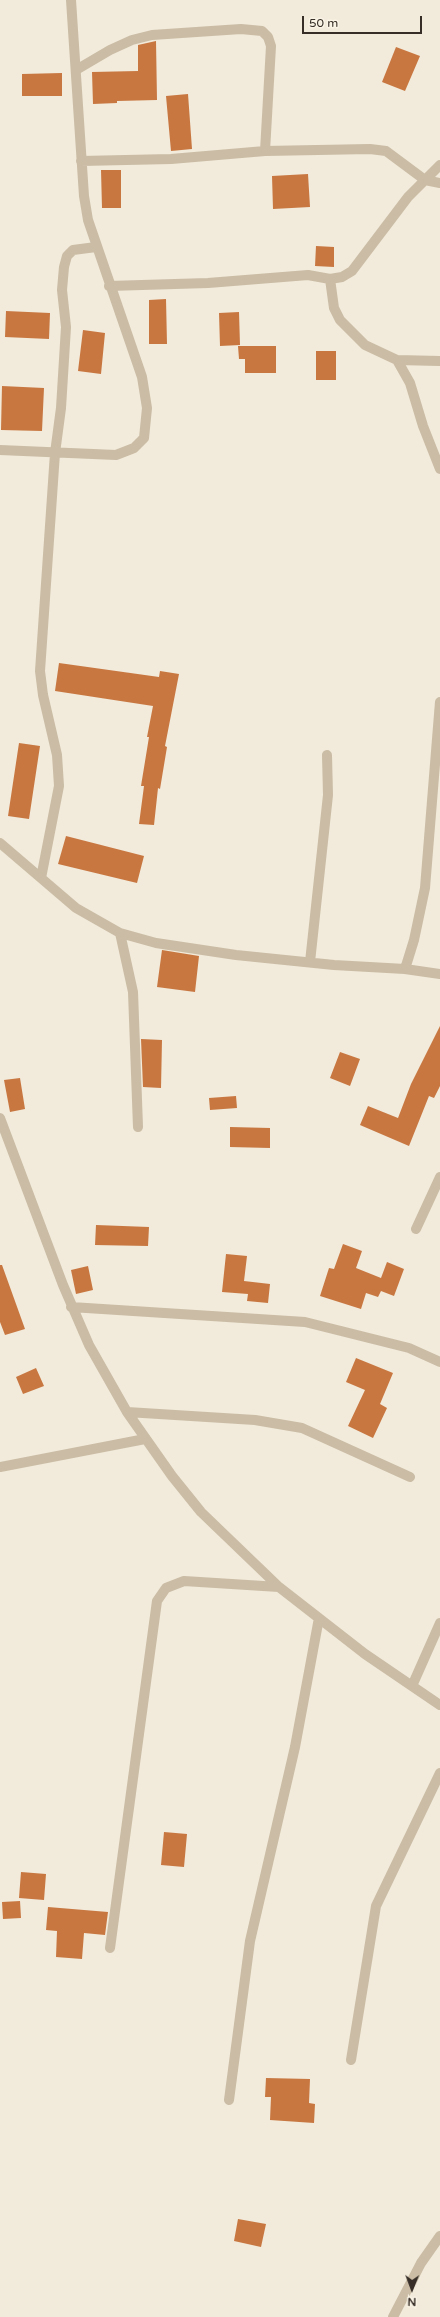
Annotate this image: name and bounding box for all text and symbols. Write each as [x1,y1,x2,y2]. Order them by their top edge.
scale bar [304,8,424,34]
text: 50 m [309,16,338,30]
north arrow [392,2269,432,2309]
text: N [407,2295,416,2308]

